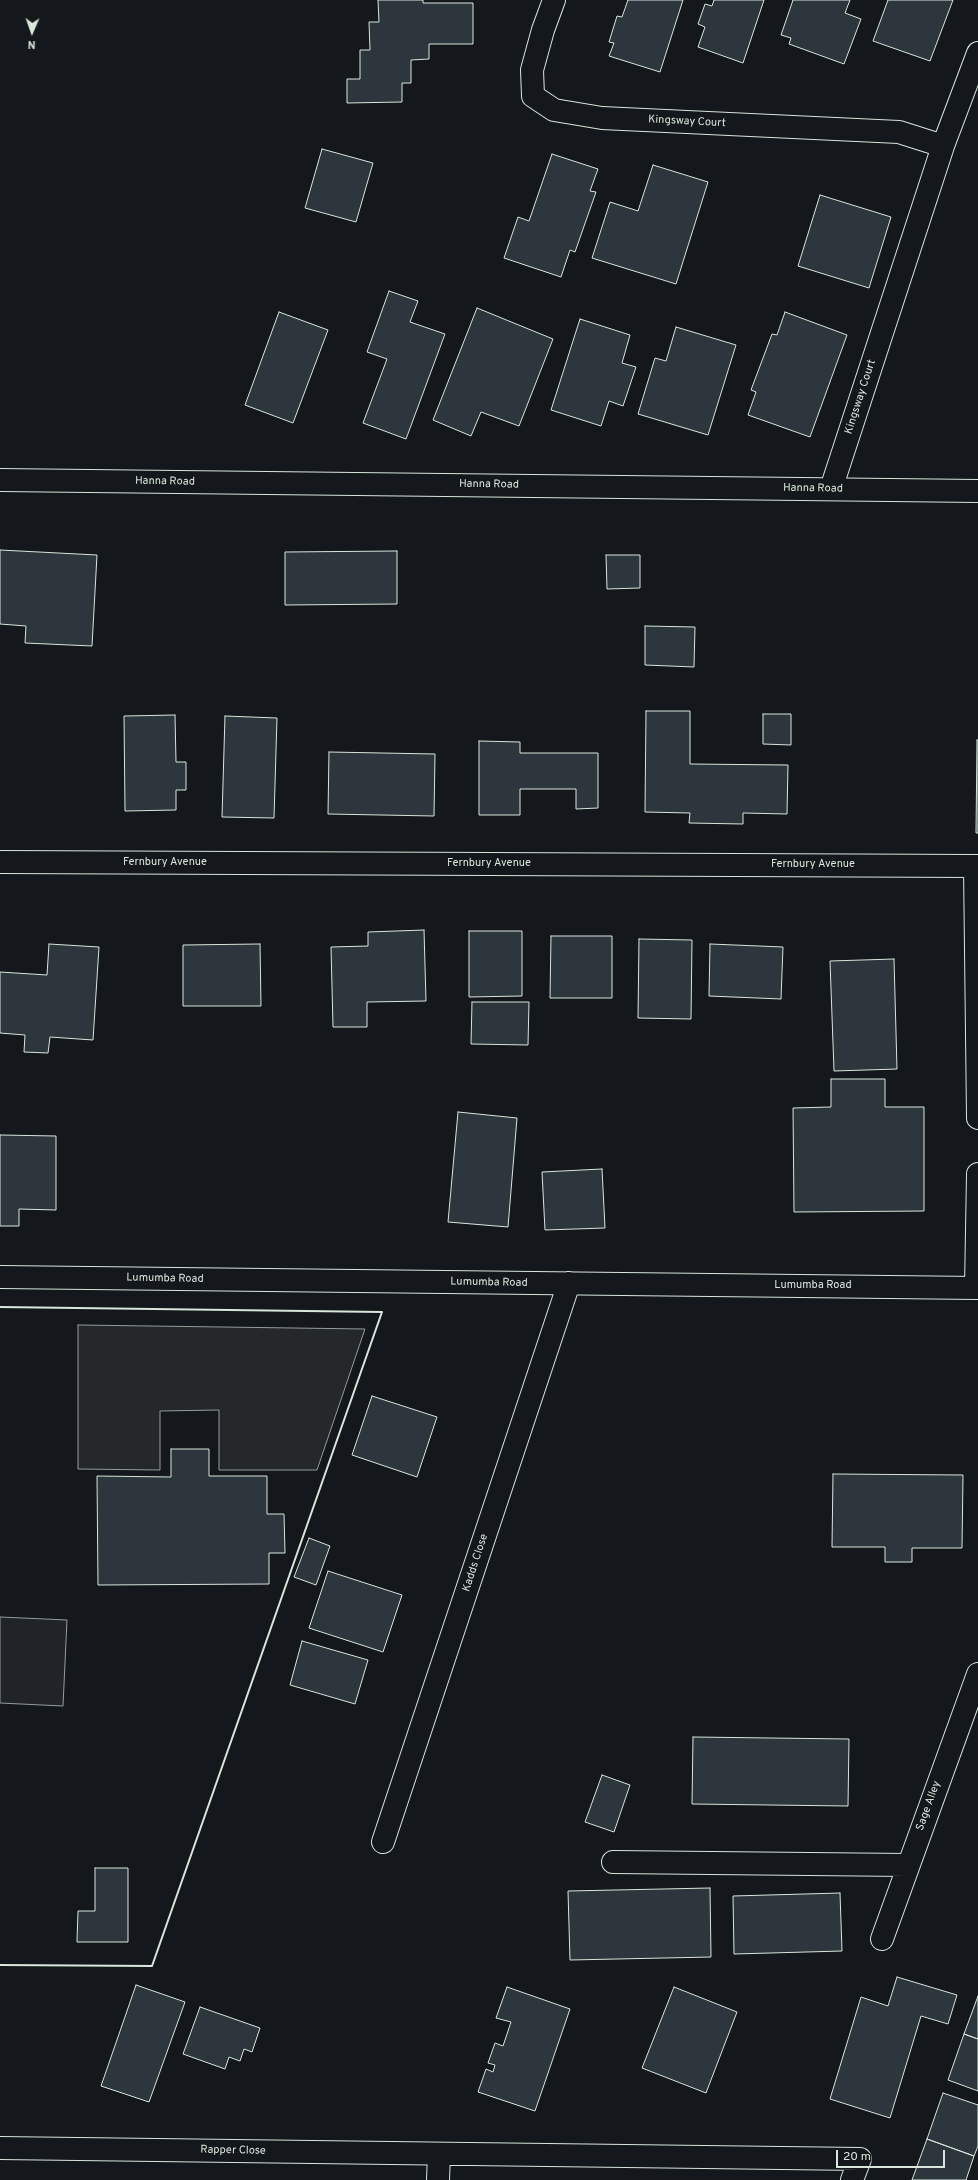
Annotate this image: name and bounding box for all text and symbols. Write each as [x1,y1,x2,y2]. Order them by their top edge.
north arrow [12,12,52,52]
text: N [27,37,36,51]
street label: Kingsway Court [648,113,726,131]
street label: Kingsway Court [843,358,879,436]
street label: Hanna Road [135,475,195,489]
street label: Hanna Road [459,478,519,492]
street label: Hanna Road [783,482,843,496]
street label: Fernbury Avenue [123,856,207,870]
street label: Fernbury Avenue [447,857,531,871]
street label: Fernbury Avenue [771,858,855,872]
street label: Lumumba Road [126,1272,204,1286]
street label: Lumumba Road [450,1276,528,1290]
street label: Lumumba Road [774,1279,852,1293]
street label: Kadds Close [460,1532,492,1594]
street label: Sage Alley [914,1779,944,1833]
scale bar [838,2142,947,2168]
street label: Rapper Close [200,2144,266,2158]
text: 20 m [843,2149,871,2165]

